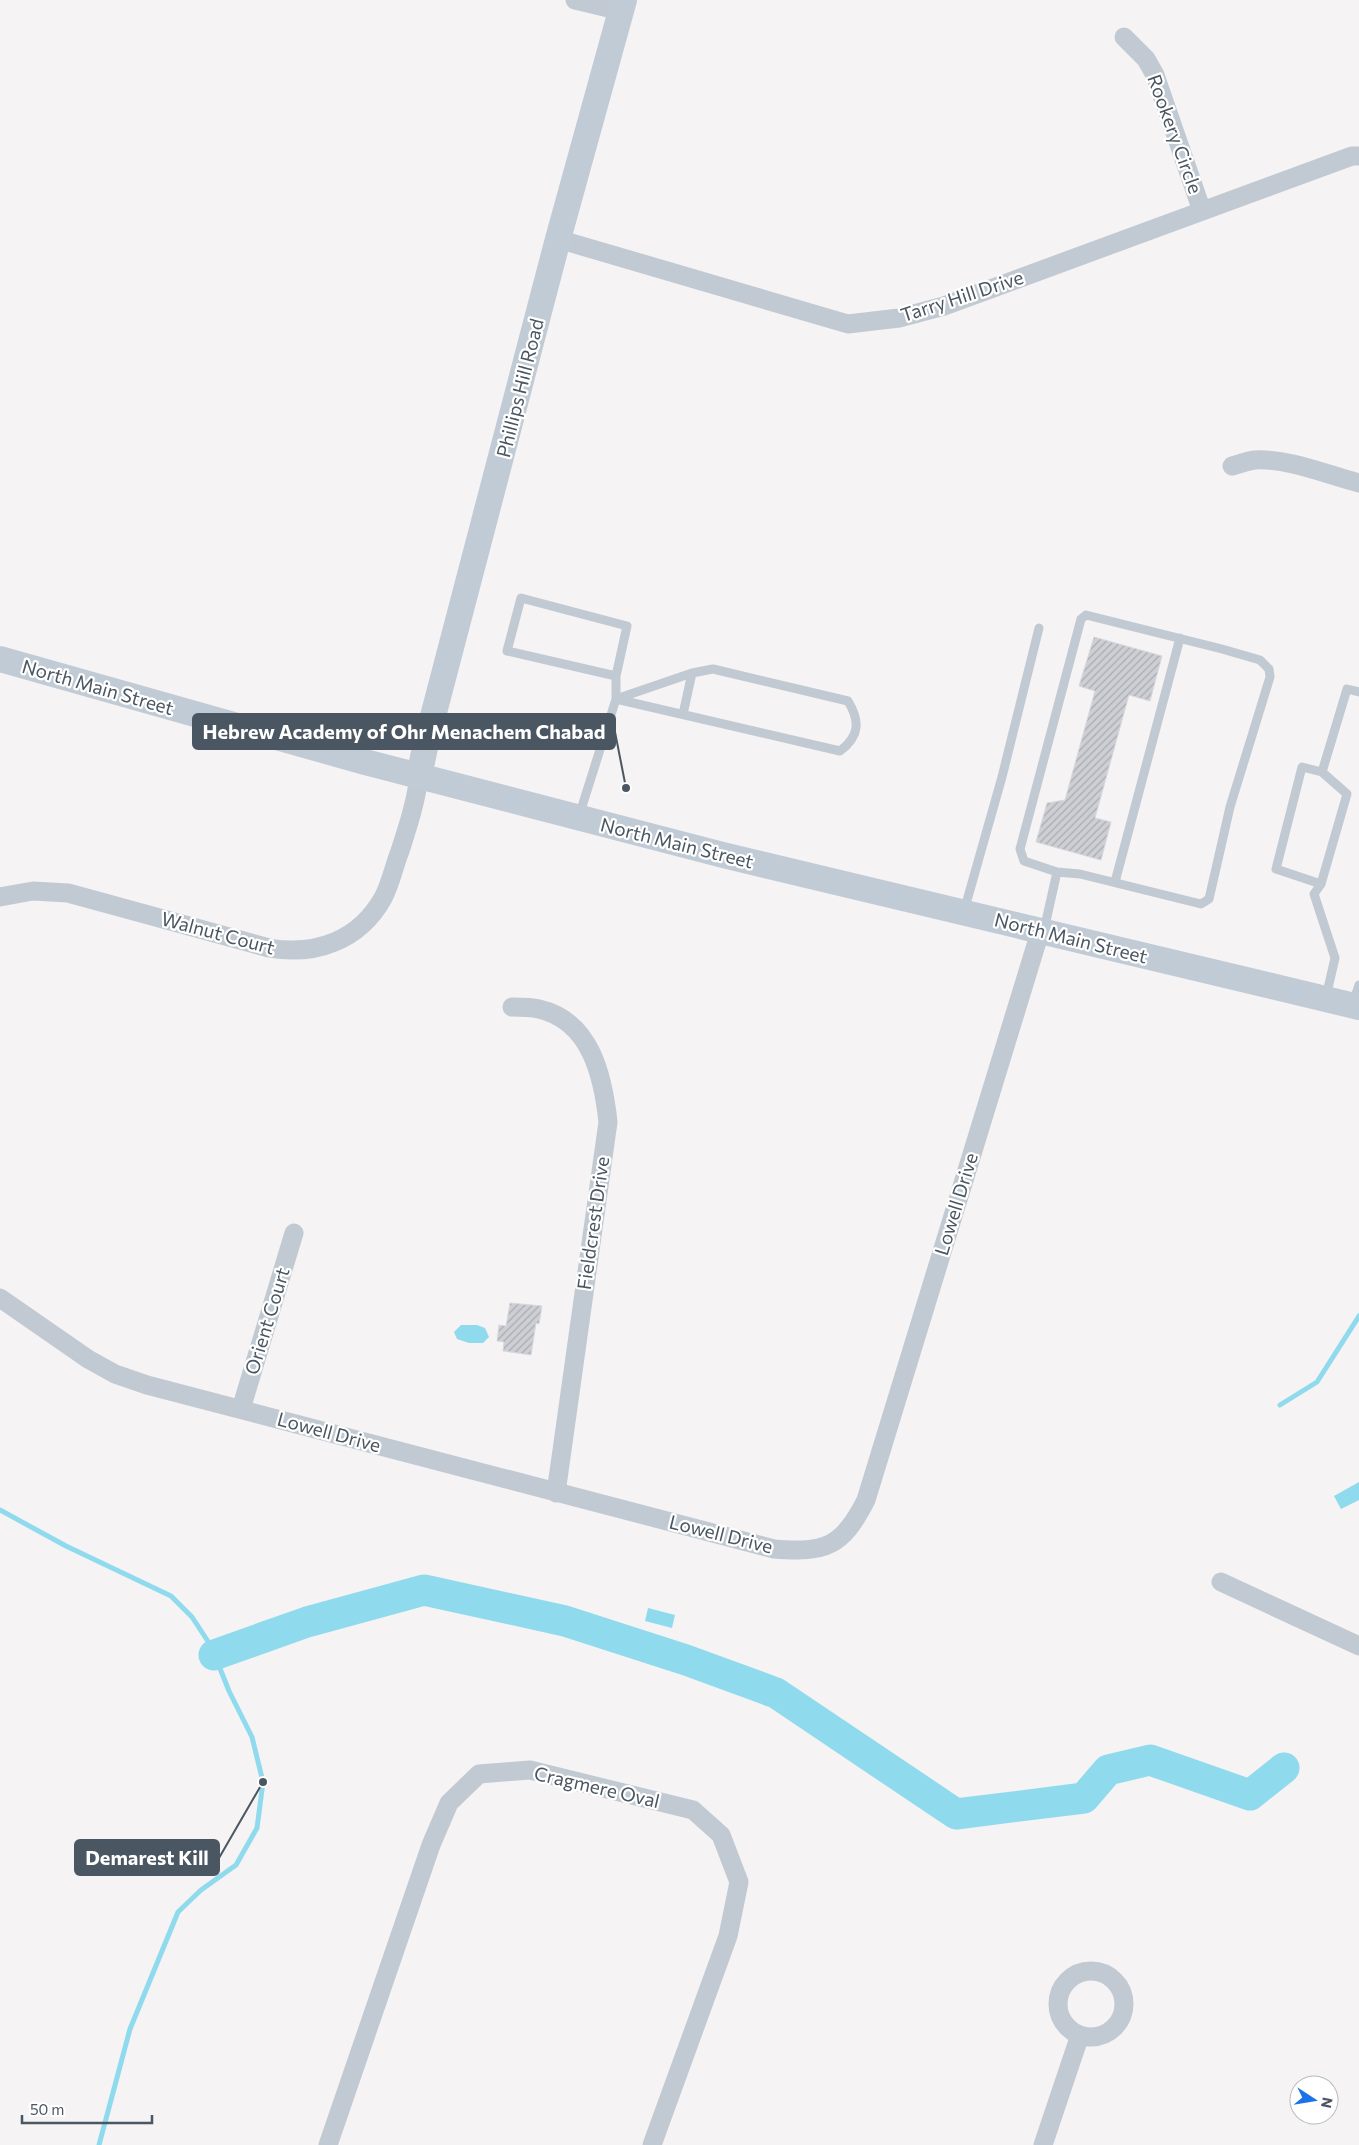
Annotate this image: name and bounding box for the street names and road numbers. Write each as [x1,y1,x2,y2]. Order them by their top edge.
street label: Rookery Circle [1143,71,1208,197]
street label: Tarry Hill Drive [898,265,1026,326]
street label: Phillips Hill Road [491,316,548,460]
street label: North Main Street [20,654,177,719]
street label: North Main Street [598,812,756,873]
street label: Walnut Court [159,906,278,959]
street label: North Main Street [992,907,1150,968]
street label: Lowell Drive [929,1150,982,1258]
street label: Fieldcrest Drive [572,1155,613,1291]
street label: Orient Court [239,1264,294,1377]
street label: Lowell Drive [275,1407,383,1456]
street label: Lowell Drive [667,1510,775,1557]
street label: Cragmere Oval [532,1761,662,1812]

